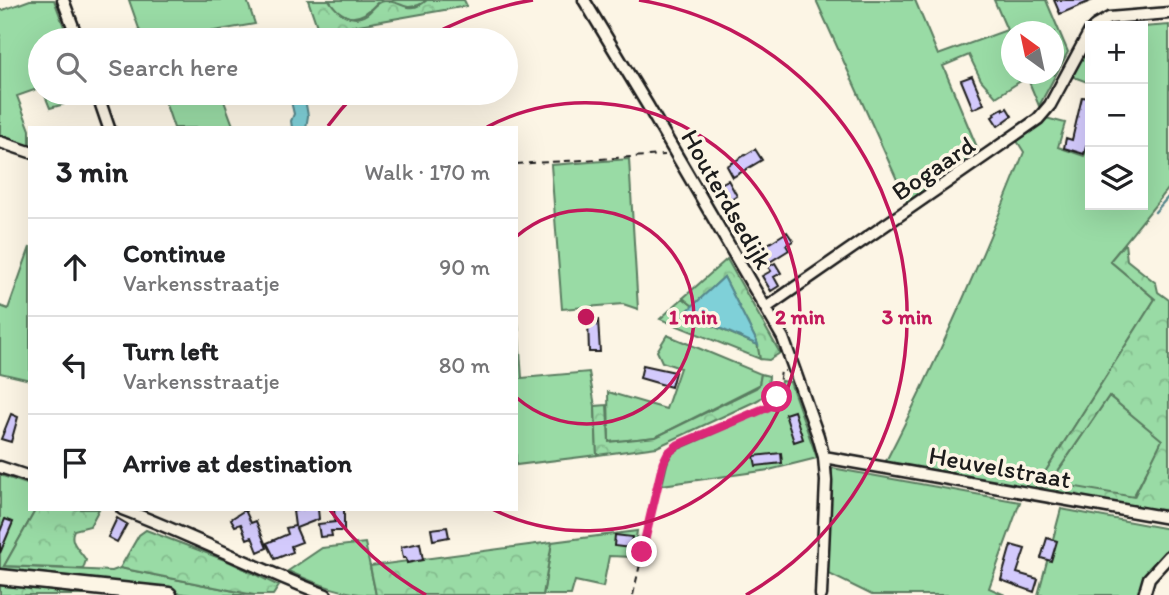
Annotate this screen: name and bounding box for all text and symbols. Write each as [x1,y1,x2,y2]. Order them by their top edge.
north arrow [1001,21,1064,84]
map controls [1085,21,1148,210]
button: + [1085,21,1148,84]
search box [28,28,518,105]
icon: search [52,48,90,86]
text: Search here [108,51,238,83]
button: − [1085,84,1148,147]
street label: Houterdsedijk [674,123,780,275]
street label: Bogaard [885,129,981,207]
button: layers [1085,147,1148,210]
text: 3 min [56,153,128,190]
text: Walk · 170 m [364,158,490,186]
text: Continue [123,237,226,269]
icon: ahead [56,248,94,286]
text: 90 m [439,253,490,281]
text: Varkensstraatje [123,269,280,297]
text: 1 min [669,304,718,329]
text: 2 min [775,304,826,329]
text: 3 min [882,304,933,329]
centre of rings [574,305,598,329]
text: Turn left [123,335,219,367]
icon: left [56,346,94,384]
text: 80 m [439,351,490,379]
text: Varkensstraatje [123,367,280,395]
route start [761,381,792,412]
street label: Heuvelstraat [926,439,1074,495]
icon: arrive [56,444,94,482]
text: Arrive at destination [123,447,352,479]
route end [626,536,657,567]

